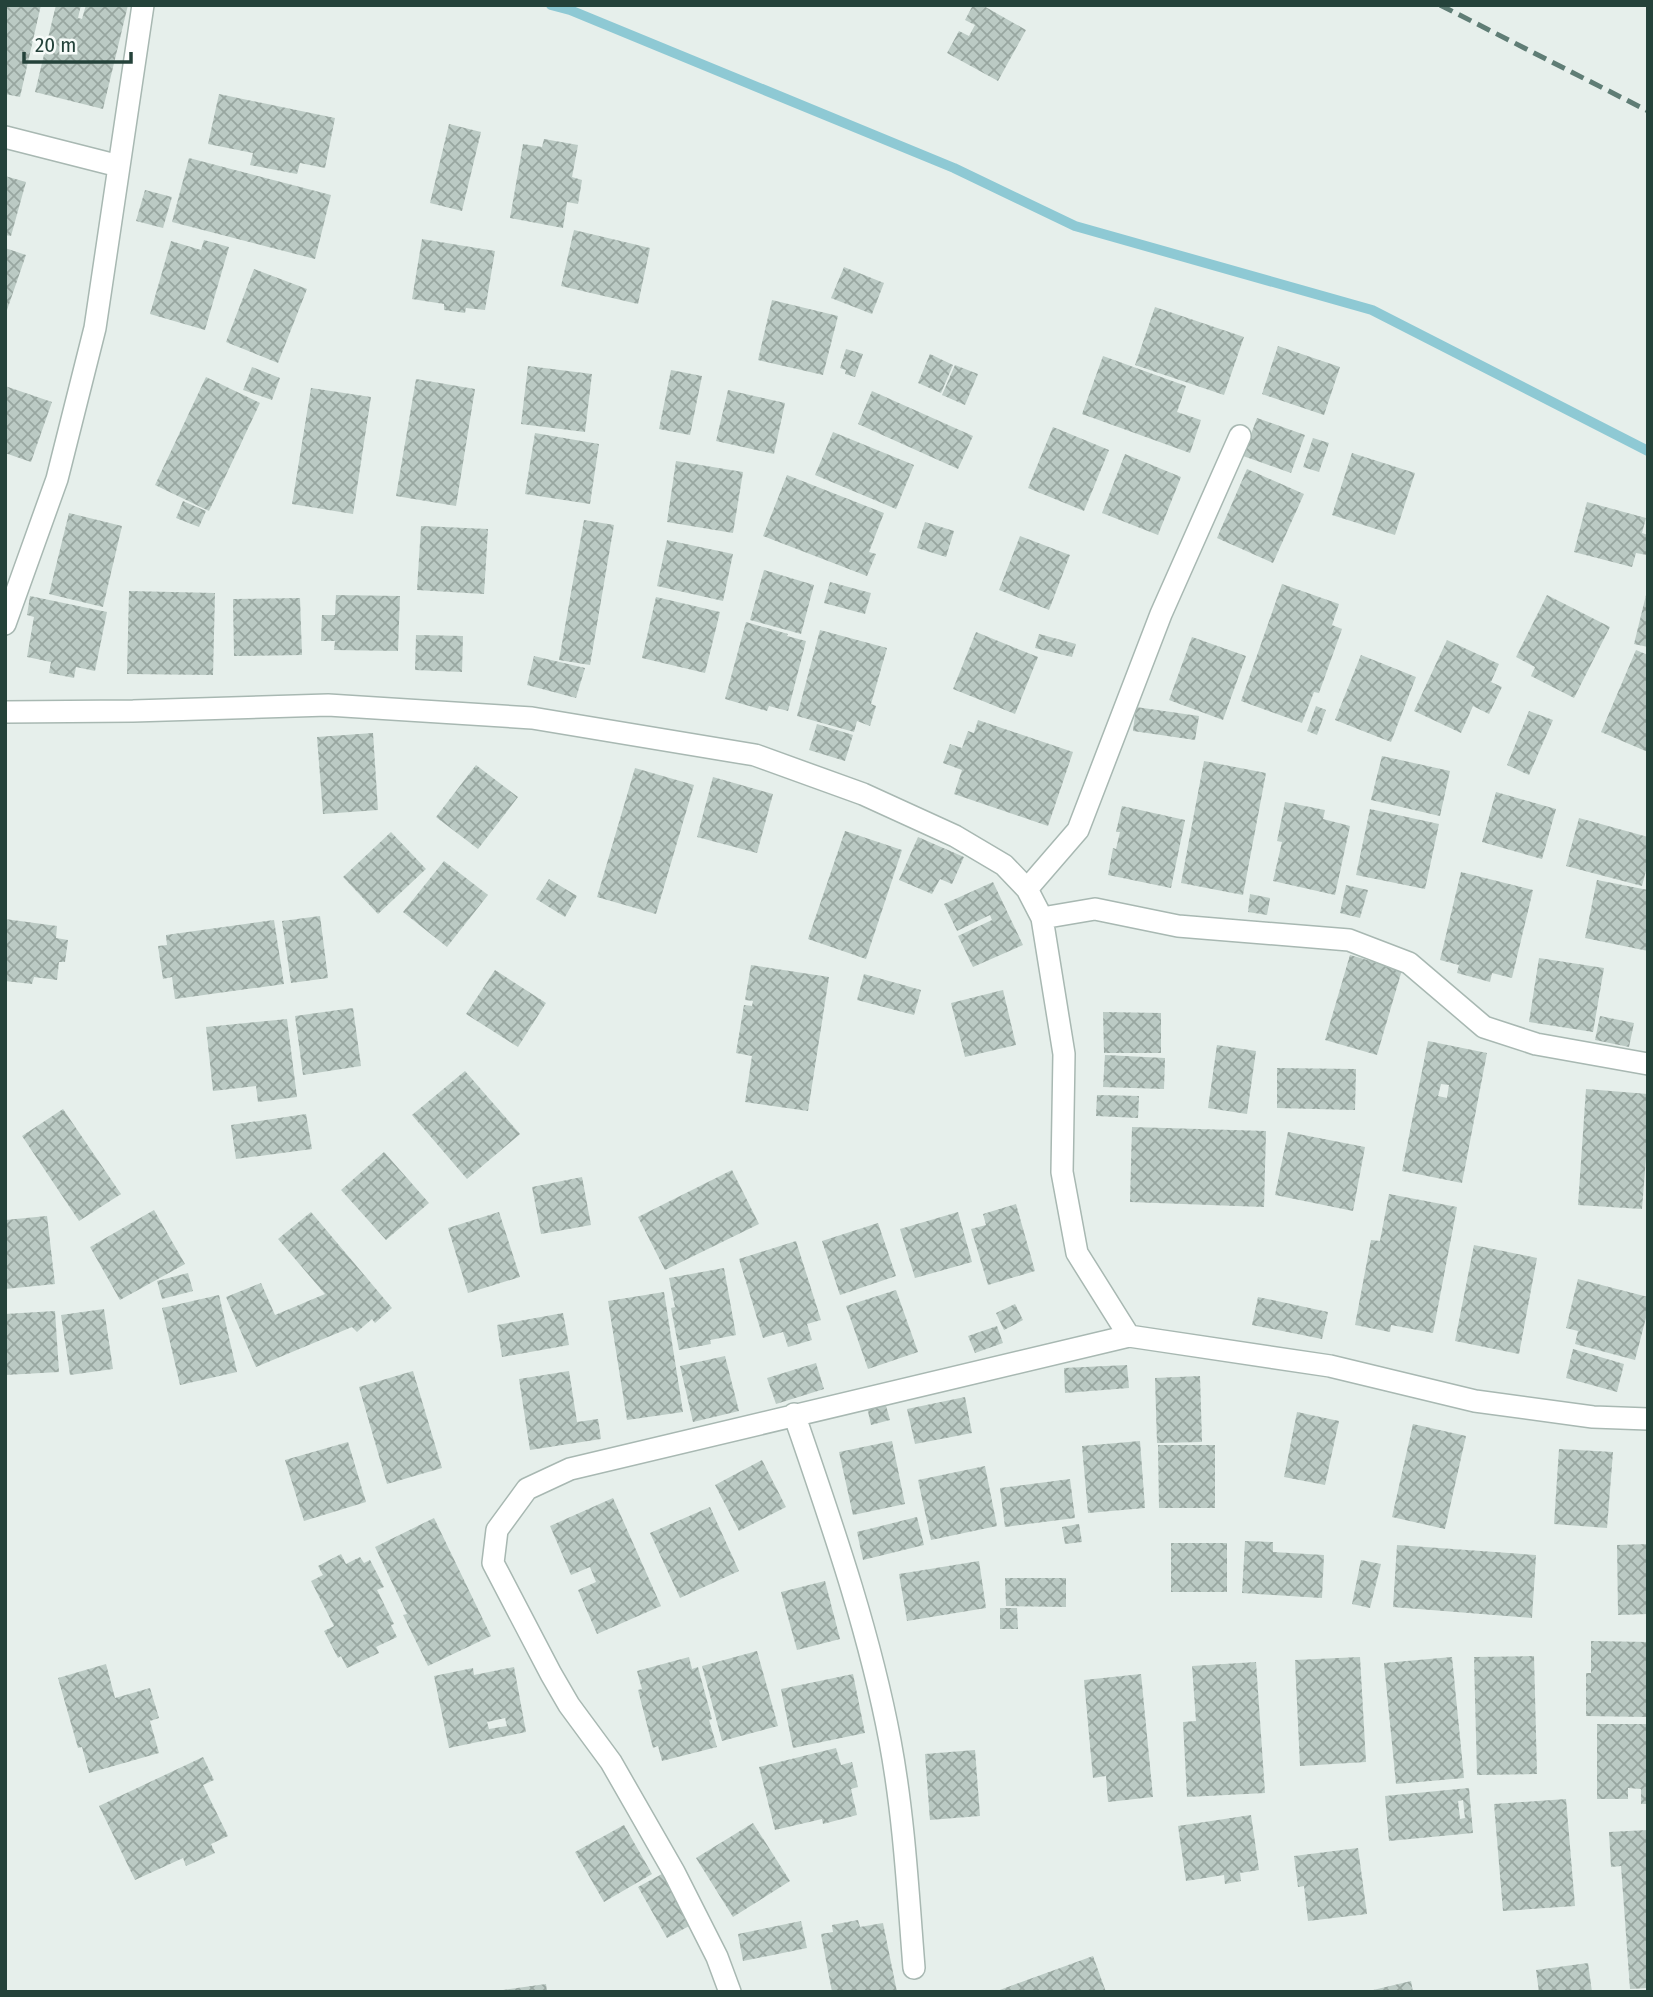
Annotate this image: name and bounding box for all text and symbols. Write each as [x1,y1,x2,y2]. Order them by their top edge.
scale bar [24,21,131,65]
text: 20 m [35,32,76,58]

